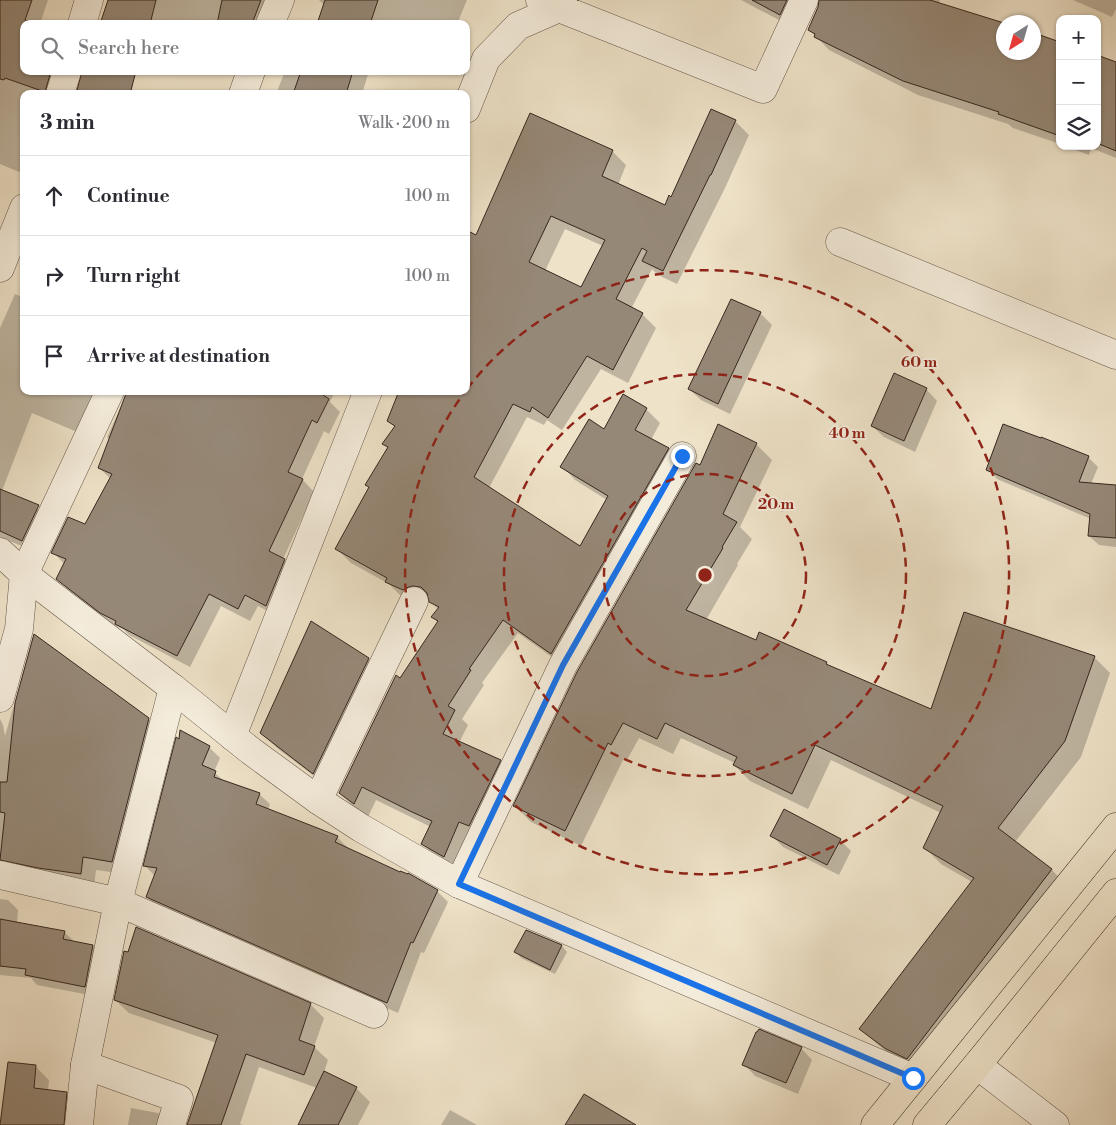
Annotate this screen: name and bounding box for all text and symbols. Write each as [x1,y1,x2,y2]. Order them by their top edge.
north arrow [996,15,1041,60]
map controls [1056,15,1101,150]
button: + [1056,15,1101,60]
search box [20,20,470,75]
icon: search [38,34,66,62]
text: Search here [78,36,179,60]
button: − [1056,60,1101,105]
button: layers [1056,105,1101,150]
text: 3 min [40,110,95,136]
text: Walk · 200 m [358,113,450,133]
icon: ahead [40,182,68,210]
text: Continue [87,184,170,208]
text: 100 m [405,186,450,206]
icon: right [40,262,68,290]
text: Turn right [87,264,180,288]
text: 100 m [405,266,450,286]
icon: arrive [40,342,68,370]
text: Arrive at destination [87,344,270,368]
text: 60 m [901,353,938,372]
text: 40 m [828,424,866,443]
route end [671,445,694,468]
text: 20 m [758,495,795,514]
centre of rings [696,566,714,584]
route start [902,1067,925,1090]

